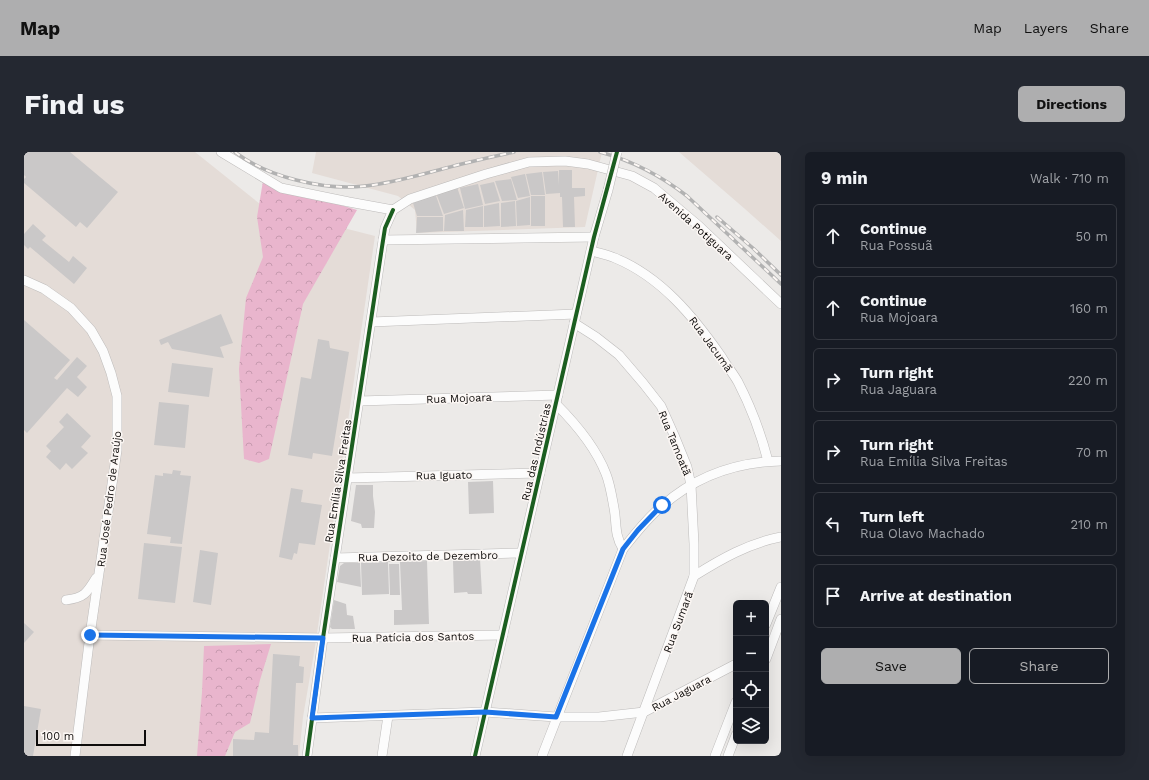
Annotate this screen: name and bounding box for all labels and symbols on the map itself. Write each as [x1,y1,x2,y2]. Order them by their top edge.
street label: Avenida Potiguara [656,190,735,263]
street label: Rua Jacumã [686,314,735,375]
street label: Rua Mojoara [426,391,492,406]
street label: Rua das Indústrias [519,402,554,502]
street label: Rua Tamoatã [656,409,694,478]
street label: Rua Emília Silva Freitas [322,418,355,544]
street label: Rua José Pedro de Araújo [95,430,124,568]
street label: Rua Iguato [416,469,472,482]
route start [653,496,671,514]
street label: Rua Dezoito de Dezembro [358,549,498,564]
street label: Rua Sumarã [661,590,696,655]
route end [81,626,99,644]
street label: Rua Patícia dos Santos [352,630,475,645]
street label: Rua Jaguara [649,672,713,714]
scale bar [36,728,146,747]

